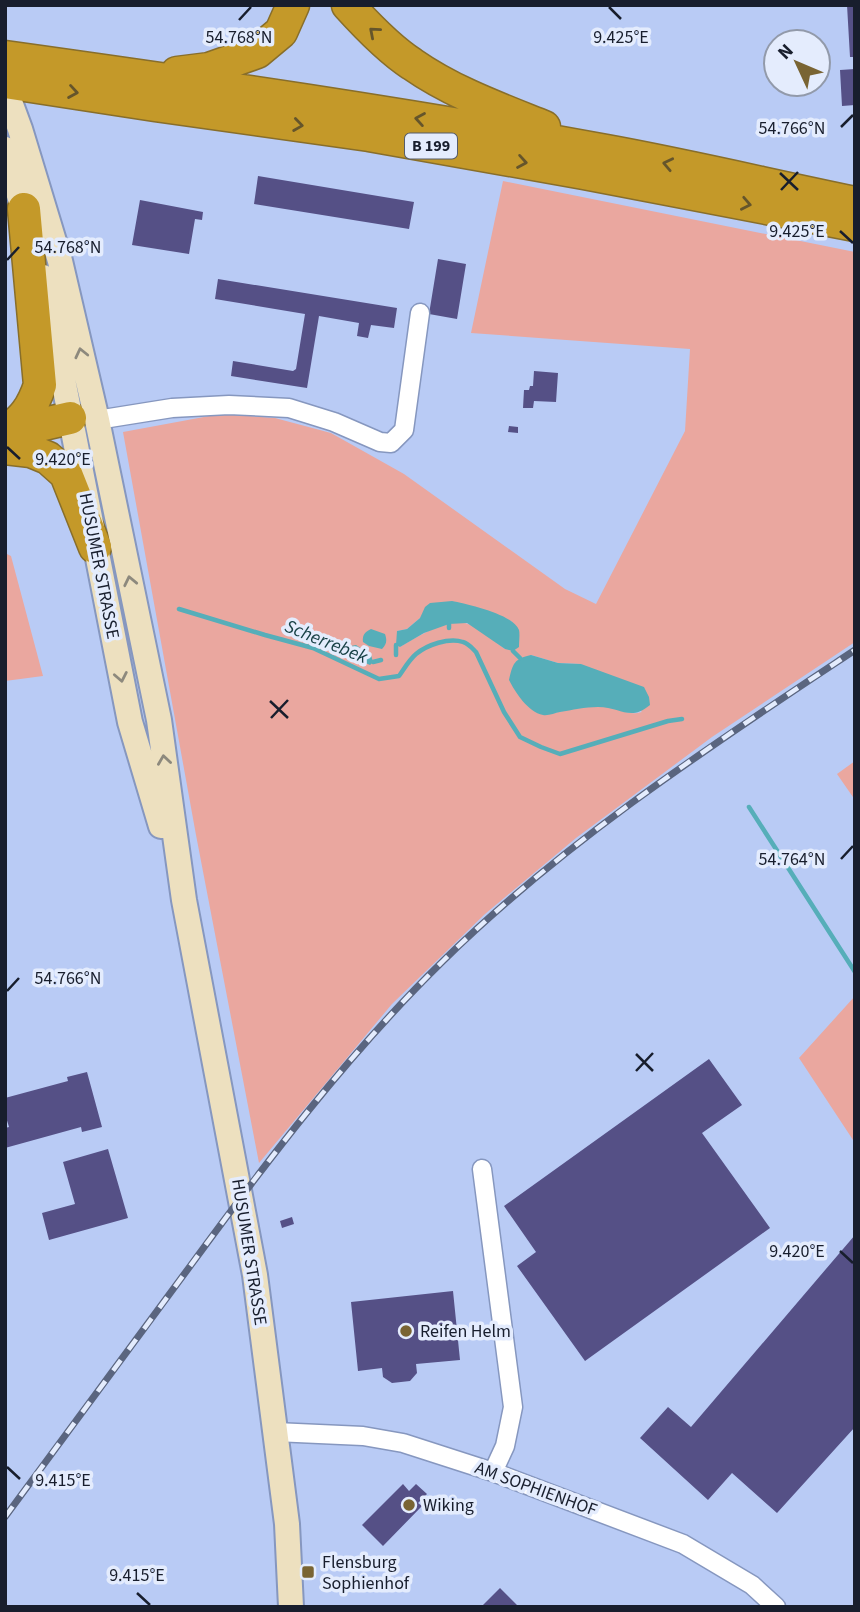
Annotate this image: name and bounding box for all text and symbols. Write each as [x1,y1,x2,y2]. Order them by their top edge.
text: 54.768°N [206,25,272,50]
text: 9.425°E [593,25,649,50]
one-way arrow [370,28,383,40]
north arrow [762,28,832,98]
text: N [772,38,800,66]
one-way arrow [67,84,79,99]
one-way arrow [414,112,426,127]
text: 54.766°N [759,116,825,141]
one-way arrow [292,117,304,132]
road number: B 199 [405,134,457,158]
one-way arrow [516,154,528,169]
one-way arrow [662,157,674,172]
one-way arrow [740,196,752,211]
text: 9.425°E [769,219,825,244]
text: 54.768°N [35,235,101,260]
one-way arrow [75,347,90,359]
text: 9.420°E [35,447,91,472]
street label: HUSUMER STRASSE [73,491,125,641]
one-way arrow [124,575,139,587]
water label: Scherrebek [281,613,372,671]
one-way arrow [113,671,128,683]
one-way arrow [157,754,172,766]
text: 54.764°N [759,847,825,872]
text: 54.766°N [35,966,101,991]
street label: HUSUMER STRASSE [225,1177,273,1327]
text: 9.420°E [769,1239,825,1264]
place label: Reifen Helm [420,1319,511,1344]
marker: Reifen Helm [398,1323,414,1339]
street label: AM SOPHIENHOF [471,1455,601,1523]
text: 9.415°E [35,1468,91,1493]
place label: Wiking [423,1493,474,1518]
marker: Wiking [401,1497,417,1513]
place label: Flensburg Sophienhof [322,1550,410,1596]
text: 9.415°E [109,1563,165,1588]
marker: Flensburg Sophienhof [300,1564,316,1580]

